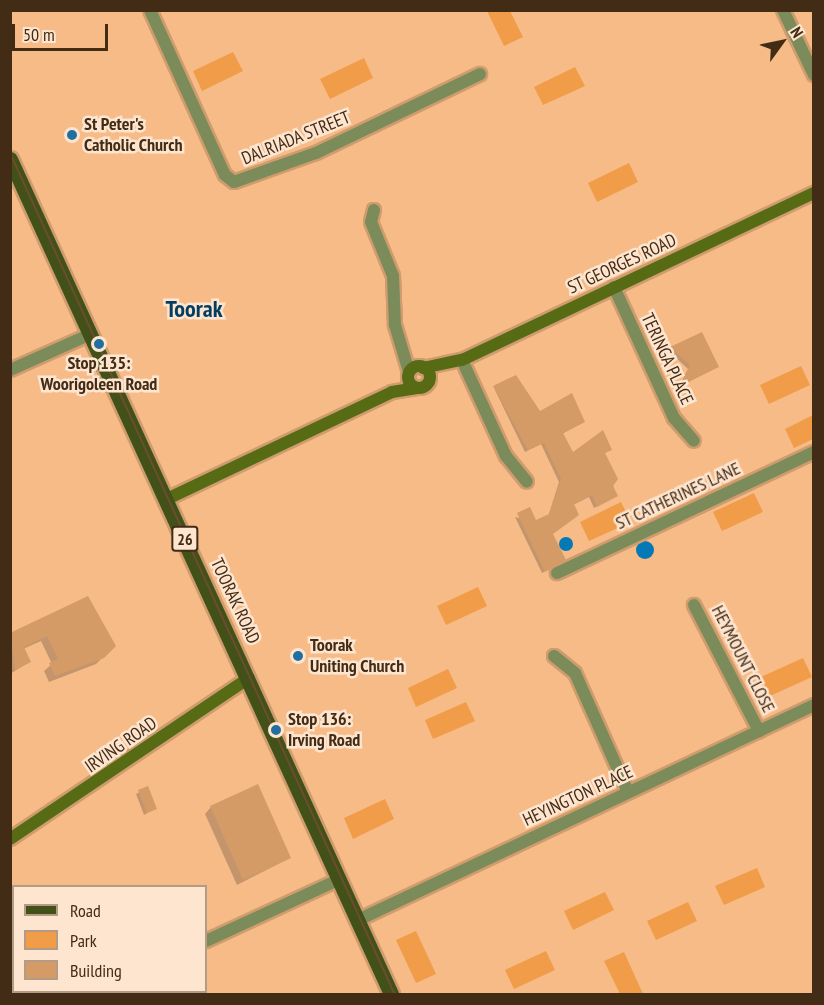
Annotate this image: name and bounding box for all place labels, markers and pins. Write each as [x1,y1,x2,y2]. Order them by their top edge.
place label: St Peter's Catholic Church [84,114,183,156]
marker: St Peter's Catholic Church [65,128,79,142]
marker: Stop 135: Woorigoleen Road [92,337,106,351]
place label: Stop 135: Woorigoleen Road [41,353,157,395]
place label: Toorak Uniting Church [310,635,404,678]
marker: Toorak Uniting Church [291,649,305,663]
place label: Stop 136: Irving Road [288,709,360,752]
marker: Stop 136: Irving Road [269,723,283,737]

